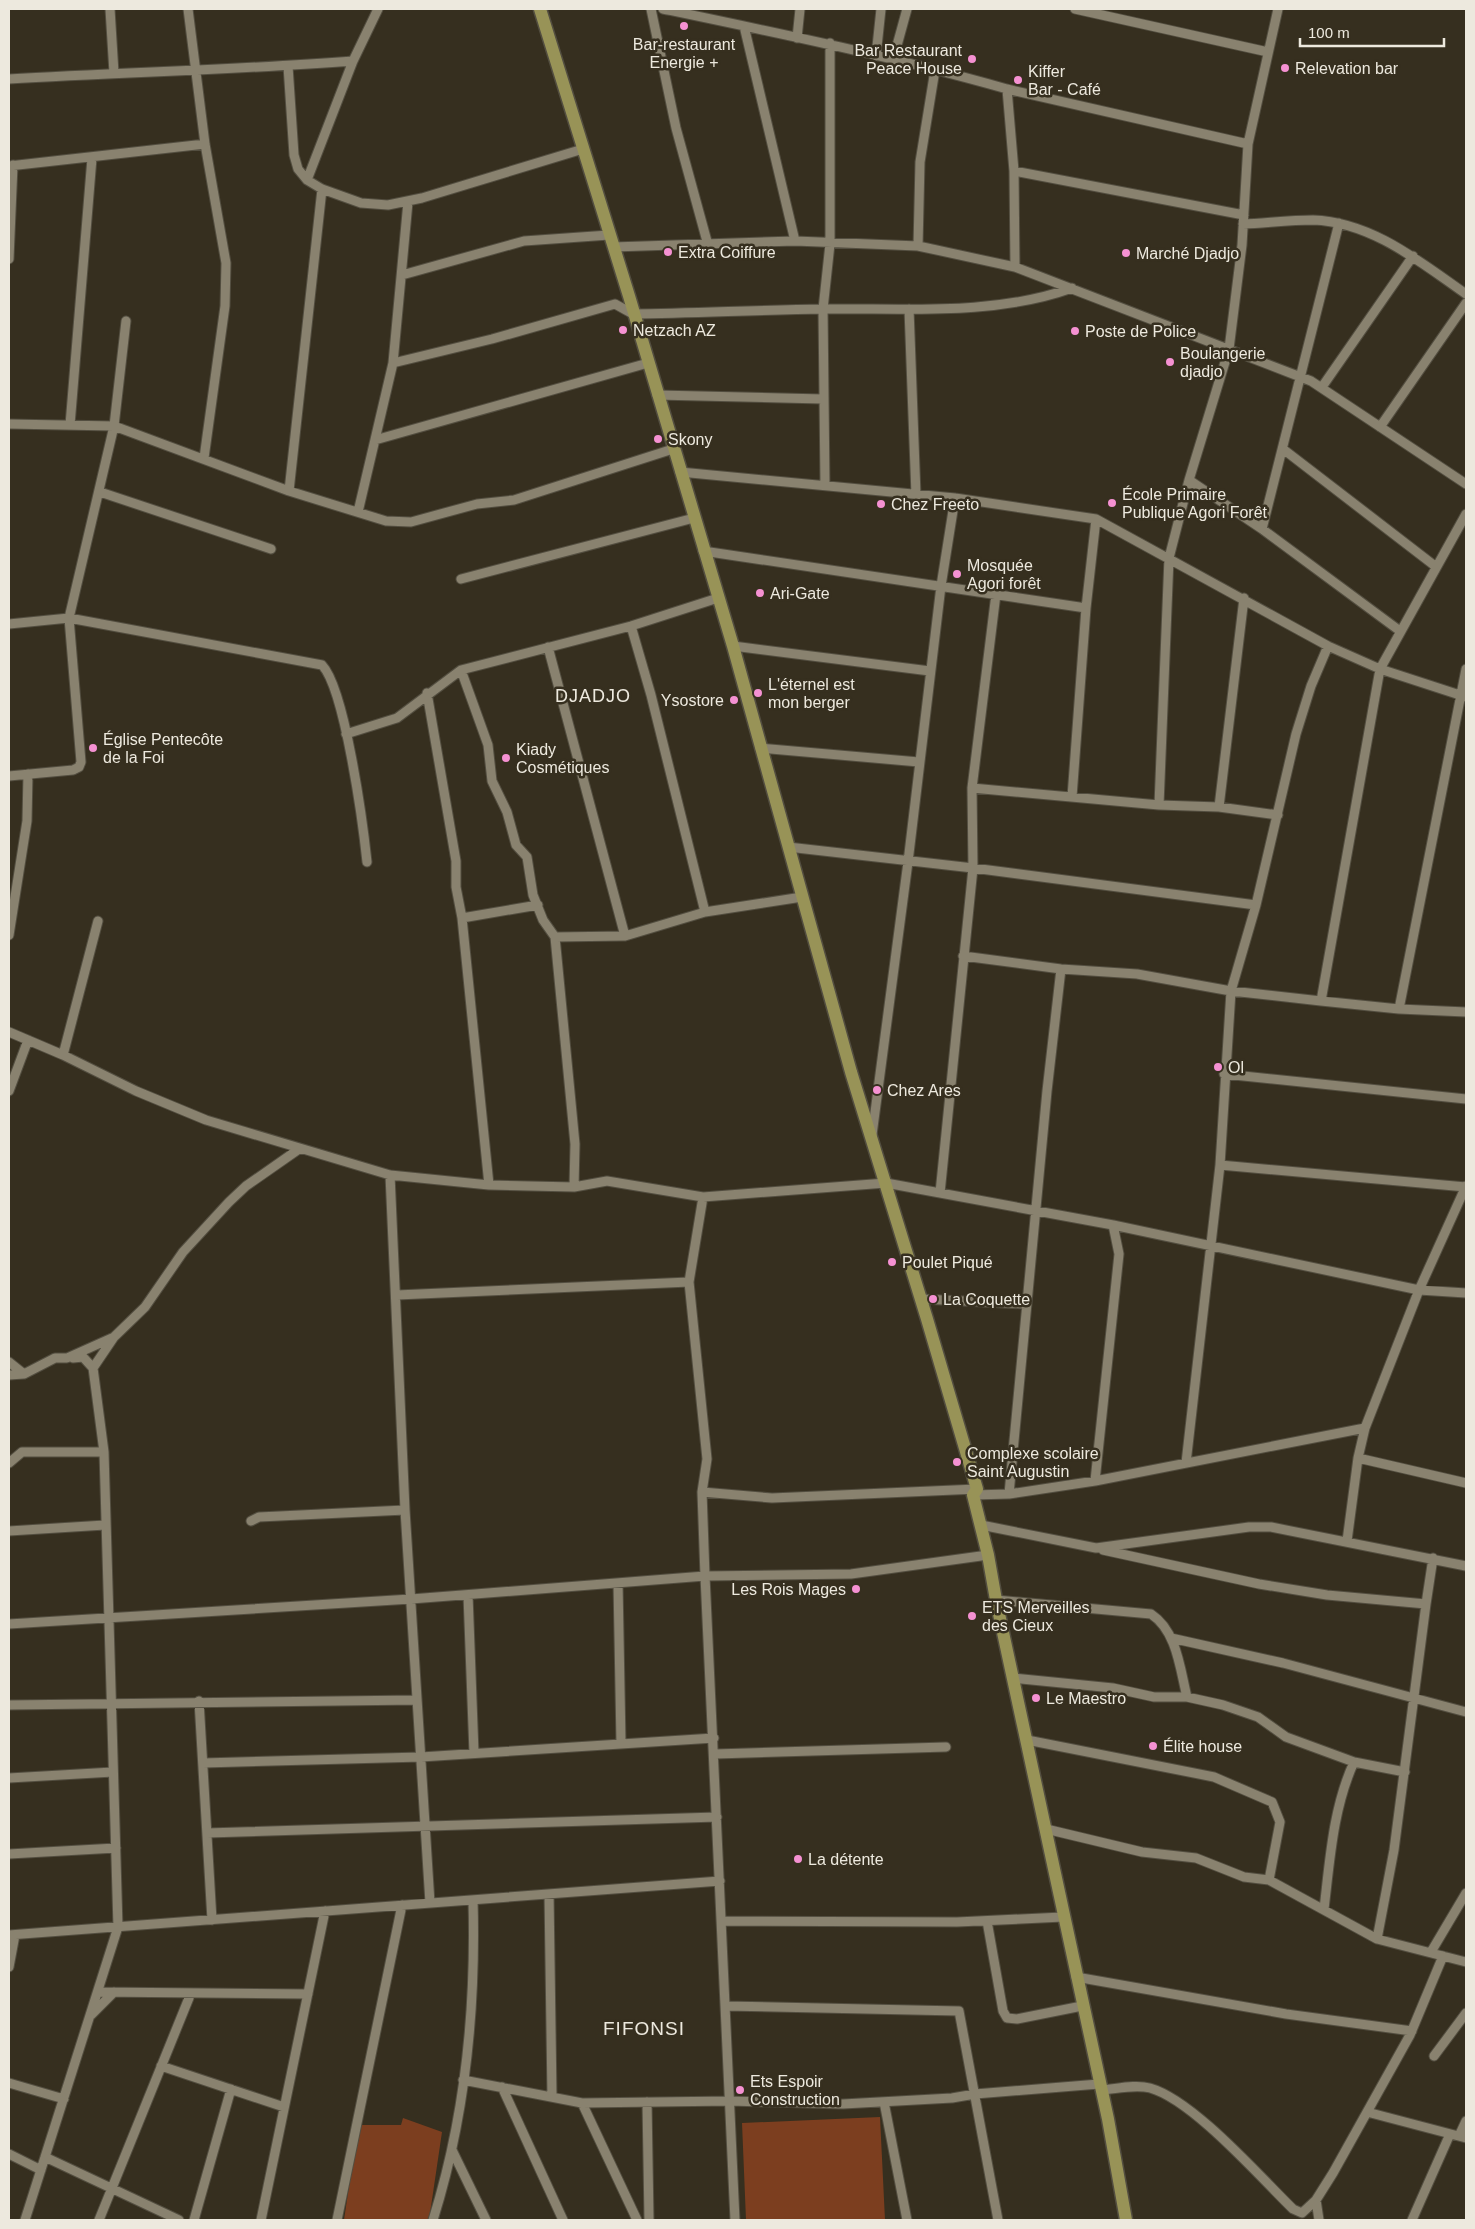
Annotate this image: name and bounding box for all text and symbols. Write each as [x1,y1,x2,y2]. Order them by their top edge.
scale bar [1300,15,1444,47]
marker: Bar-restaurant Energie + [678,20,690,32]
text: 100 m [1308,24,1350,41]
place label: Bar-restaurant Energie + [633,36,736,71]
place label: Bar Restaurant Peace House [854,42,963,77]
marker: Bar Restaurant Peace House [966,53,978,65]
place label: Relevation bar [1295,60,1399,77]
marker: Relevation bar [1279,62,1291,74]
place label: Kiffer Bar - Café [1028,63,1101,98]
marker: Kiffer Bar - Café [1012,74,1024,86]
place label: Extra Coiffure [678,244,776,261]
place label: Marché Djadjo [1136,245,1239,262]
marker: Extra Coiffure [662,246,674,258]
marker: Marché Djadjo [1120,247,1132,259]
place label: Netzach AZ [633,322,716,339]
place label: Poste de Police [1085,323,1196,340]
marker: Netzach AZ [617,324,629,336]
marker: Poste de Police [1069,325,1081,337]
place label: Boulangerie djadjo [1180,345,1266,380]
marker: Boulangerie djadjo [1164,356,1176,368]
place label: Skony [668,431,712,448]
marker: Skony [652,433,664,445]
place label: École Primaire Publique Agori Forêt [1122,485,1268,521]
place label: Chez Freeto [891,496,979,513]
marker: École Primaire Publique Agori Forêt [1106,497,1118,509]
marker: Chez Freeto [875,498,887,510]
place label: Mosquée Agori forêt [967,557,1041,592]
marker: Mosquée Agori forêt [951,568,963,580]
place label: Ari-Gate [770,585,830,602]
marker: Ari-Gate [754,587,766,599]
place label: L'éternel est mon berger [768,676,855,711]
district label: DJADJO [555,686,631,706]
marker: L'éternel est mon berger [752,687,764,699]
place label: Ysostore [661,692,724,709]
marker: Ysostore [728,694,740,706]
place label: Église Pentecôte de la Foi [103,730,223,766]
place label: Kiady Cosmétiques [516,741,609,776]
marker: Église Pentecôte de la Foi [87,742,99,754]
marker: Kiady Cosmétiques [500,752,512,764]
place label: Ol [1228,1059,1244,1076]
marker: Ol [1212,1061,1224,1073]
place label: Chez Ares [887,1082,961,1099]
marker: Chez Ares [871,1084,883,1096]
place label: Poulet Piqué [902,1254,993,1271]
marker: Poulet Piqué [886,1256,898,1268]
place label: La Coquette [943,1291,1030,1308]
marker: La Coquette [927,1293,939,1305]
place label: Complexe scolaire Saint Augustin [967,1445,1099,1480]
marker: Complexe scolaire Saint Augustin [951,1456,963,1468]
place label: Les Rois Mages [731,1581,846,1598]
marker: Les Rois Mages [850,1583,862,1595]
place label: ETS Merveilles des Cieux [982,1599,1090,1634]
marker: ETS Merveilles des Cieux [966,1610,978,1622]
place label: Le Maestro [1046,1690,1126,1707]
marker: Le Maestro [1030,1692,1042,1704]
place label: Élite house [1163,1737,1242,1755]
marker: Élite house [1147,1740,1159,1752]
place label: La détente [808,1851,884,1868]
marker: La détente [792,1853,804,1865]
district label: FIFONSI [603,2018,685,2039]
place label: Ets Espoir Construction [750,2073,840,2108]
marker: Ets Espoir Construction [734,2084,746,2096]

